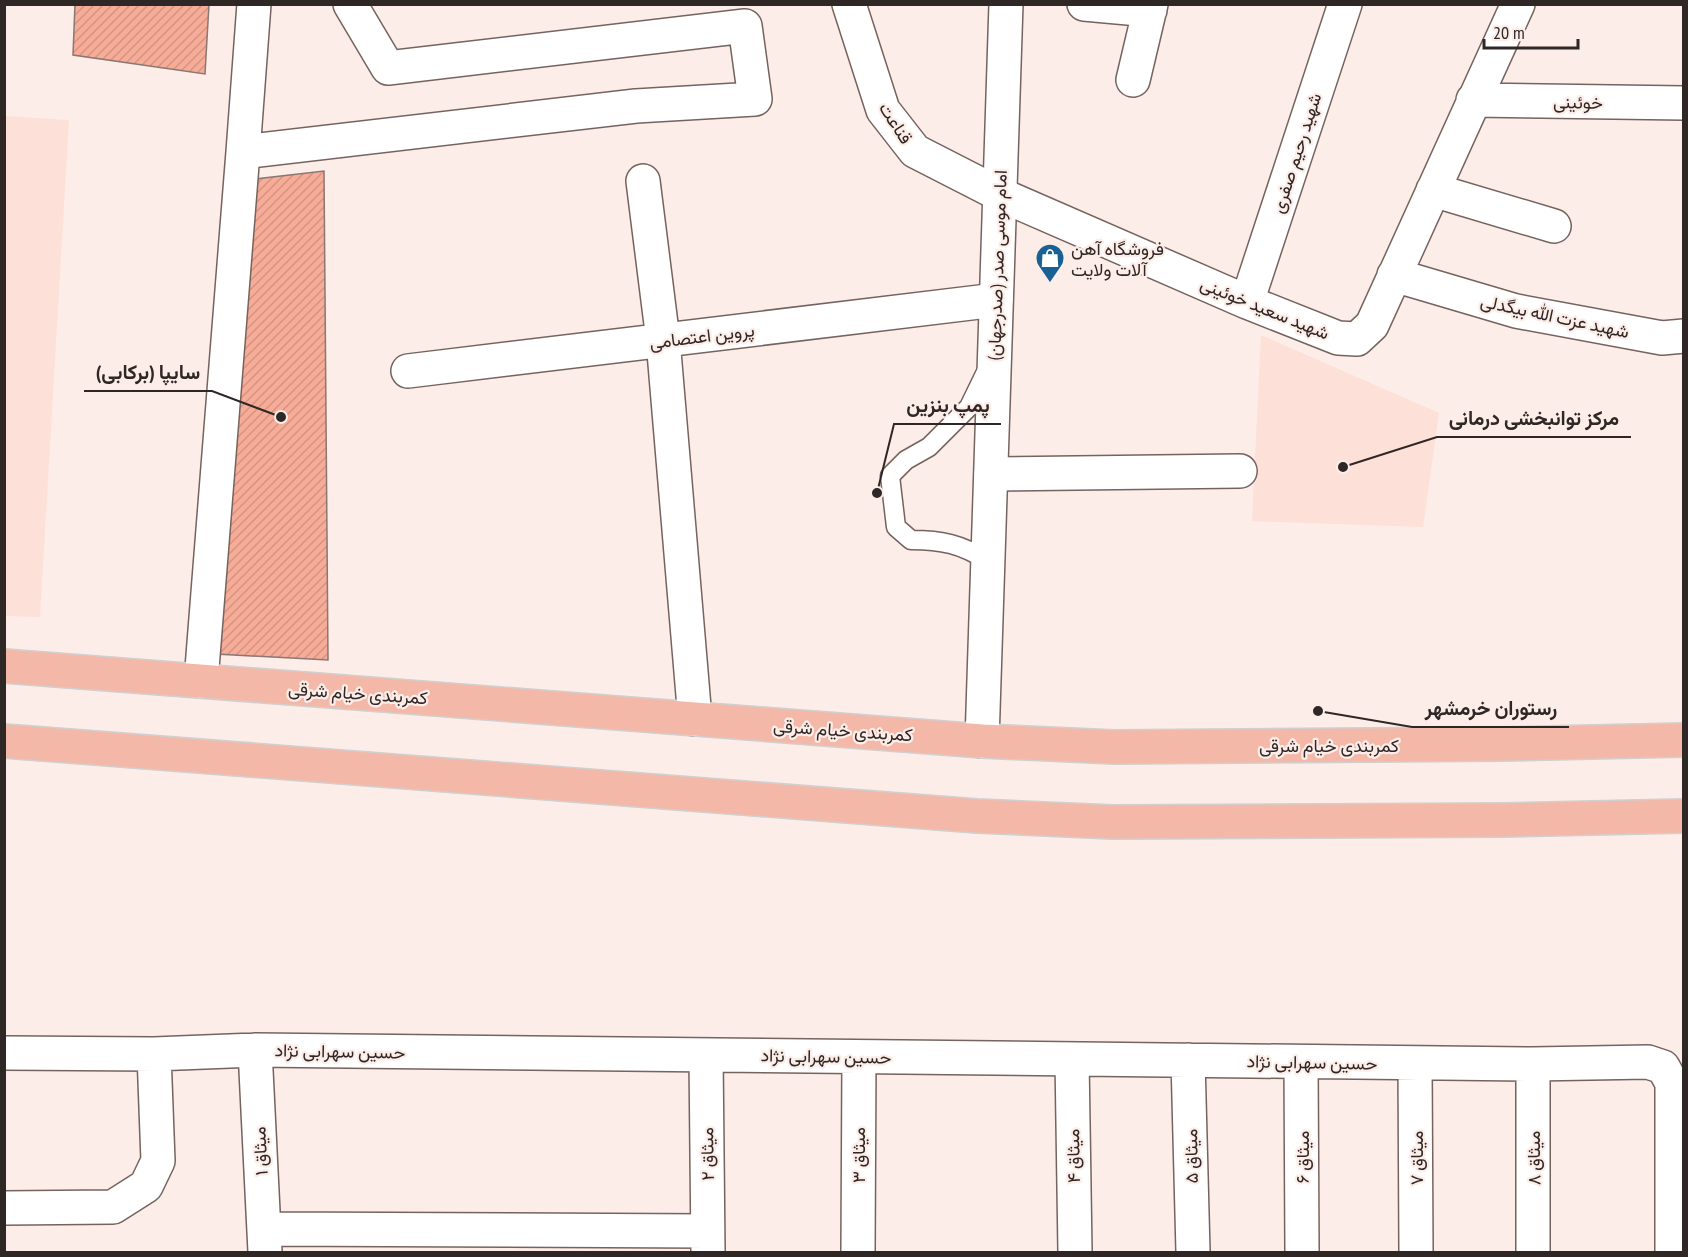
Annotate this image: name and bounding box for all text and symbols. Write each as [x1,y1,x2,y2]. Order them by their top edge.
scale bar [1484,12,1578,50]
text: 20 m [1493,21,1525,44]
street label: شهید رحیم صفری [1266,90,1327,216]
street label: خوئینی [1553,90,1603,114]
street label: قناعت [874,98,918,148]
street label: (صدرجهان) امام موسی صدر [982,169,1013,361]
place label: فروشگاه آهن آلات ولایت [1071,237,1164,281]
shop icon: فروشگاه آهن آلات ولایت [1034,242,1066,284]
street label: شهید سعید خوئینی [1197,272,1333,344]
street label: شهید عزت الله بیگدلی [1479,289,1631,343]
street label: پروین اعتصامی [648,318,756,355]
callout: سایپا (برکابی) [84,353,212,391]
text: سایپا (برکابی) [96,359,200,386]
callout: پمپ بنزین [894,386,1001,424]
text: پمپ بنزین [906,392,990,419]
callout: مرکز توانبخشی درمانی [1437,399,1631,437]
text: مرکز توانبخشی درمانی [1449,405,1619,431]
street label: کمربندی خیام شرقی [287,677,429,710]
callout: رستوران خرمشهر [1412,689,1569,727]
text: رستوران خرمشهر [1424,695,1557,721]
street label: کمربندی خیام شرقی [772,714,914,747]
street label: کمربندی خیام شرقی [1259,734,1399,758]
street label: حسین سهرابی نژاد [274,1038,406,1064]
street label: حسین سهرابی نژاد [760,1043,892,1069]
street label: حسین سهرابی نژاد [1246,1049,1378,1075]
street label: میثاق ۱ [247,1126,273,1176]
street label: میثاق ۲ [695,1127,719,1181]
street label: میثاق ۳ [847,1127,870,1183]
street label: میثاق ۵ [1179,1128,1203,1184]
street label: میثاق ۴ [1061,1129,1085,1183]
street label: میثاق ۶ [1291,1131,1314,1183]
street label: میثاق ۷ [1405,1131,1428,1185]
street label: میثاق ۸ [1522,1131,1545,1185]

